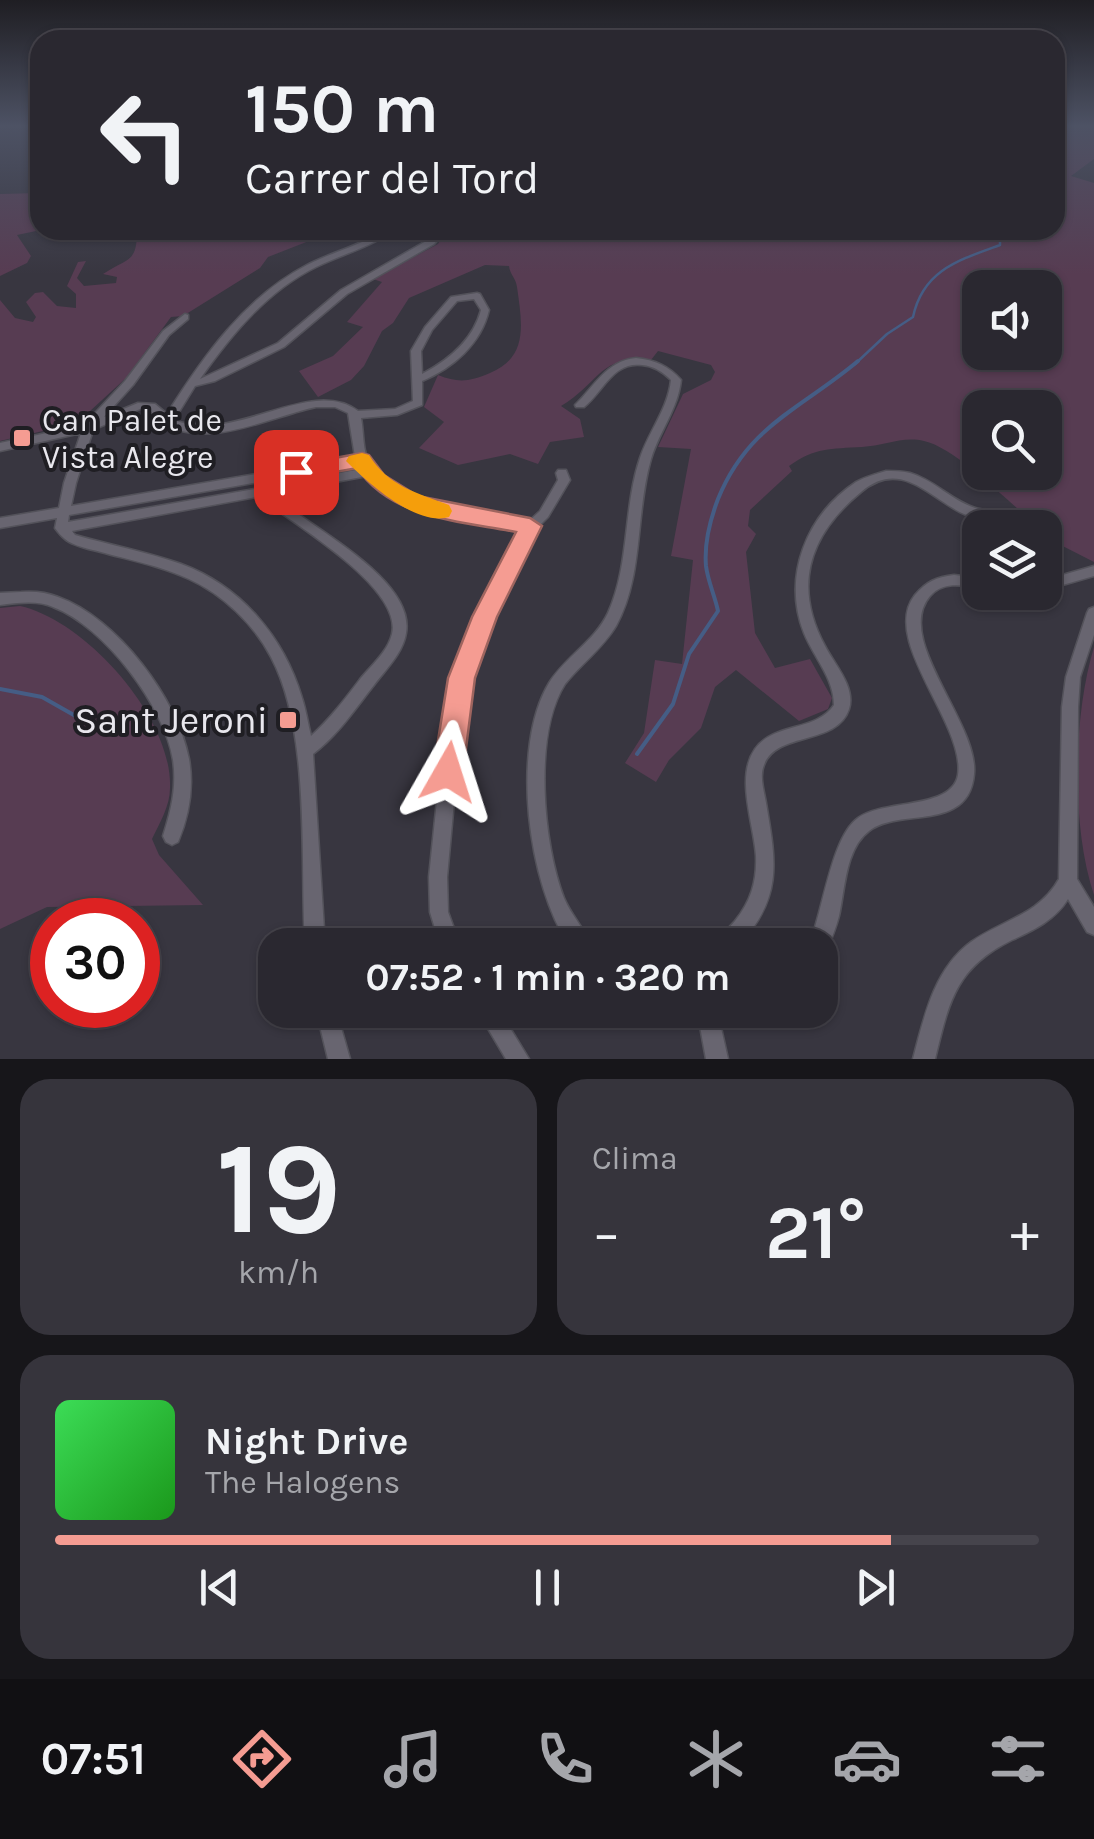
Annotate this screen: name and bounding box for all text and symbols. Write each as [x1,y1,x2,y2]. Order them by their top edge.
text: 150 m [245,68,439,150]
icon: left [80,70,210,200]
text: Carrer del Tord [245,152,540,204]
map controls [962,270,1062,610]
button: sound [962,270,1062,370]
button: search [962,390,1062,490]
place label: Can Palet de Vista Alegre [42,402,222,476]
marker: Can Palet de Vista Alegre [11,427,33,449]
pin [254,430,339,515]
icon: arrive [269,445,324,500]
button: layers [962,510,1062,610]
place label: Sant Jeroni [74,698,268,743]
marker: Sant Jeroni [277,709,299,731]
position arrow [396,720,500,824]
speed limit sign: 30 [30,898,160,1028]
text: 07:52 · 1 min · 320 m [366,955,730,1000]
text: 19 [216,1113,341,1265]
text: Clima [592,1140,678,1177]
text: 21° [765,1189,866,1277]
text: − [592,1201,621,1265]
text: + [1010,1201,1039,1265]
text: km/h [238,1254,319,1291]
text: Night Drive [205,1419,408,1464]
text: The Halogens [205,1464,400,1501]
icon: previous [192,1560,247,1615]
icon: pause [520,1560,575,1615]
icon: next [848,1560,903,1615]
icon: directions [227,1724,297,1794]
icon: music [378,1724,448,1794]
icon: phone [530,1724,600,1794]
icon: climate [681,1724,751,1794]
icon: car [832,1724,902,1794]
icon: filters [983,1724,1053,1794]
text: 07:51 [41,1733,146,1785]

